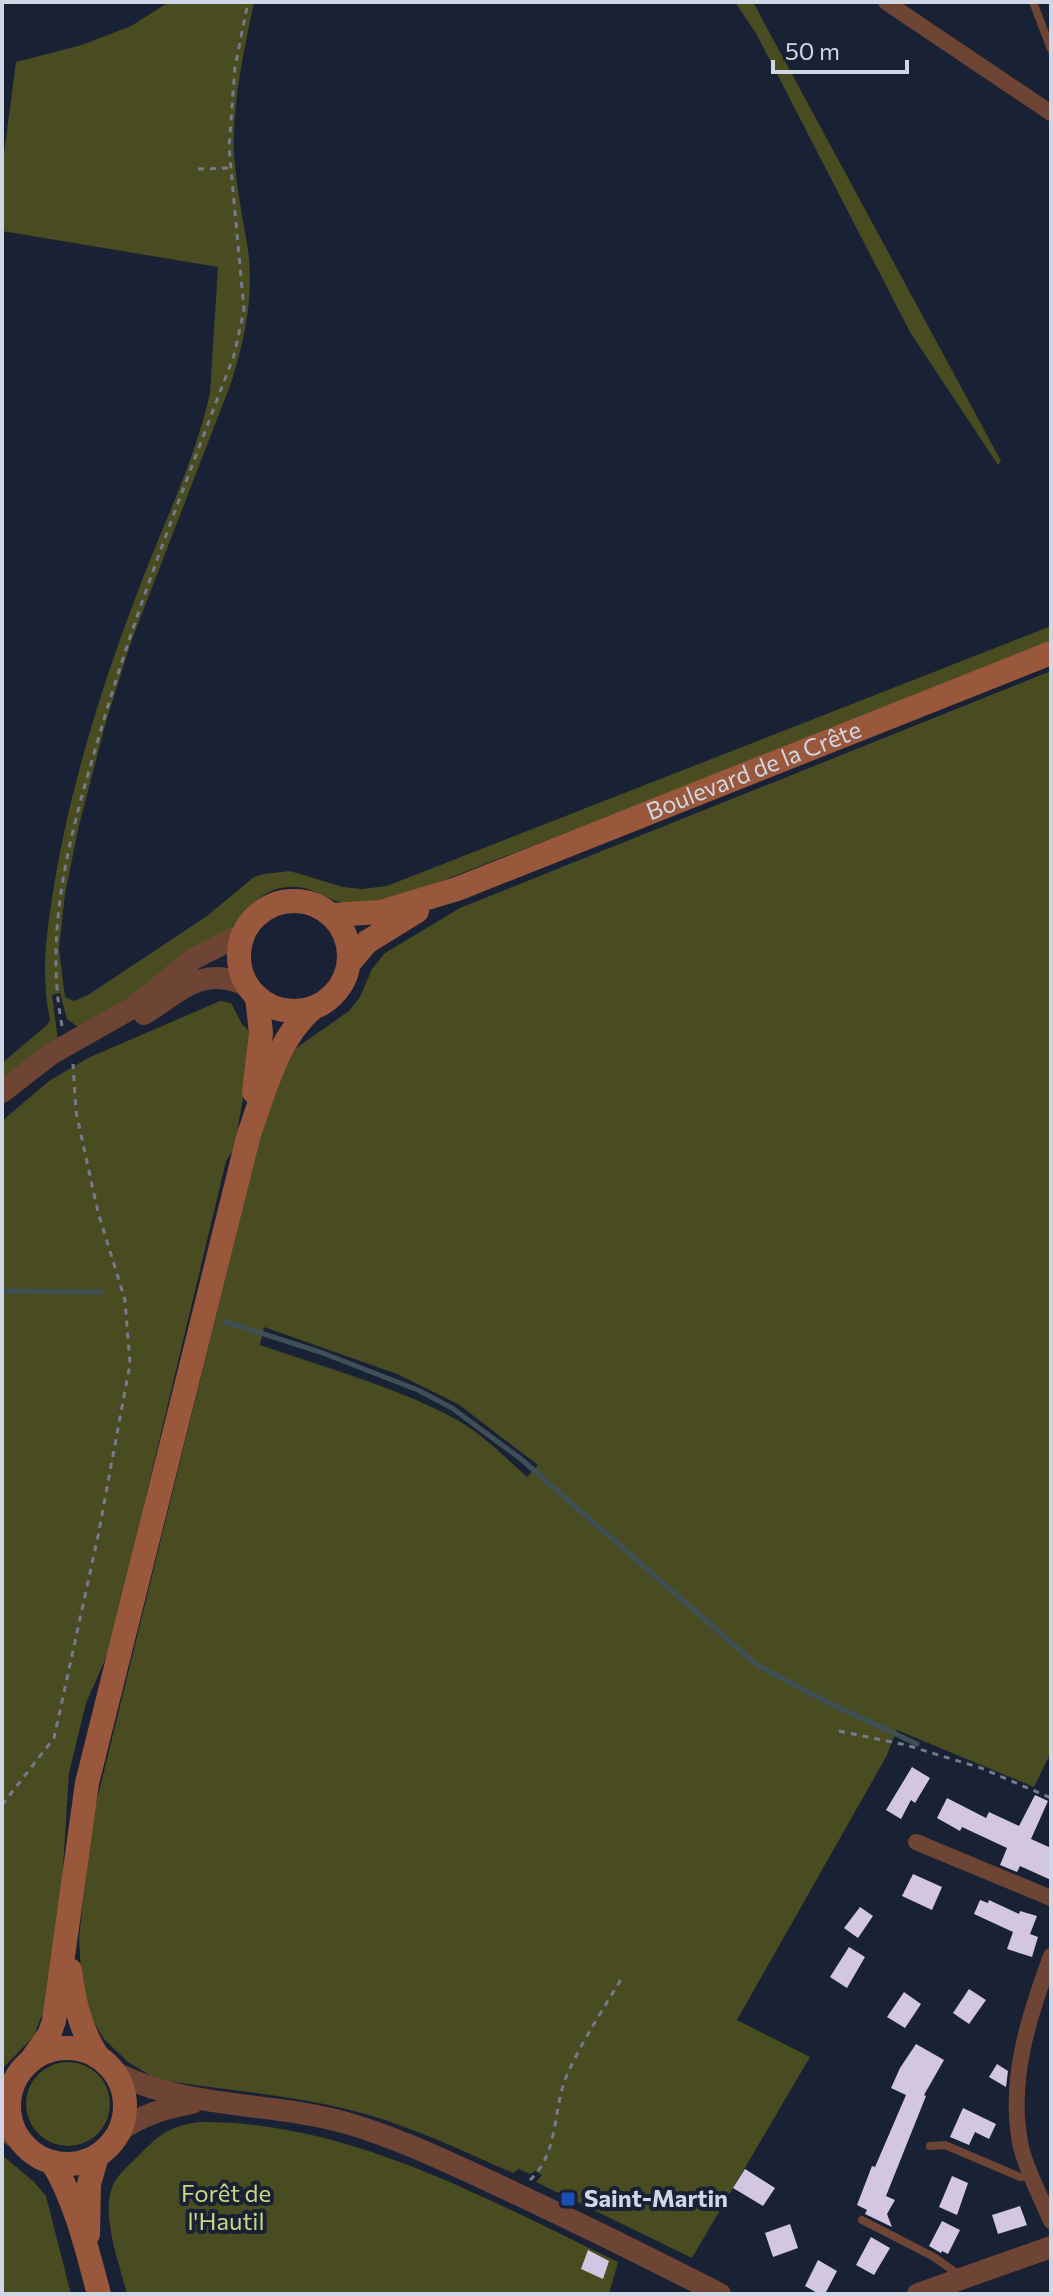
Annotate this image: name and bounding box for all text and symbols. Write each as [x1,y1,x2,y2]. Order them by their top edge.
scale bar [773,24,907,74]
text: 50 m [785,36,840,65]
street label: Boulevard de la Crête [642,714,865,825]
park label: Forêt de l'Hautil [181,2178,271,2235]
place label: Saint-Martin [584,2183,728,2212]
marker: Saint-Martin [559,2190,577,2208]

